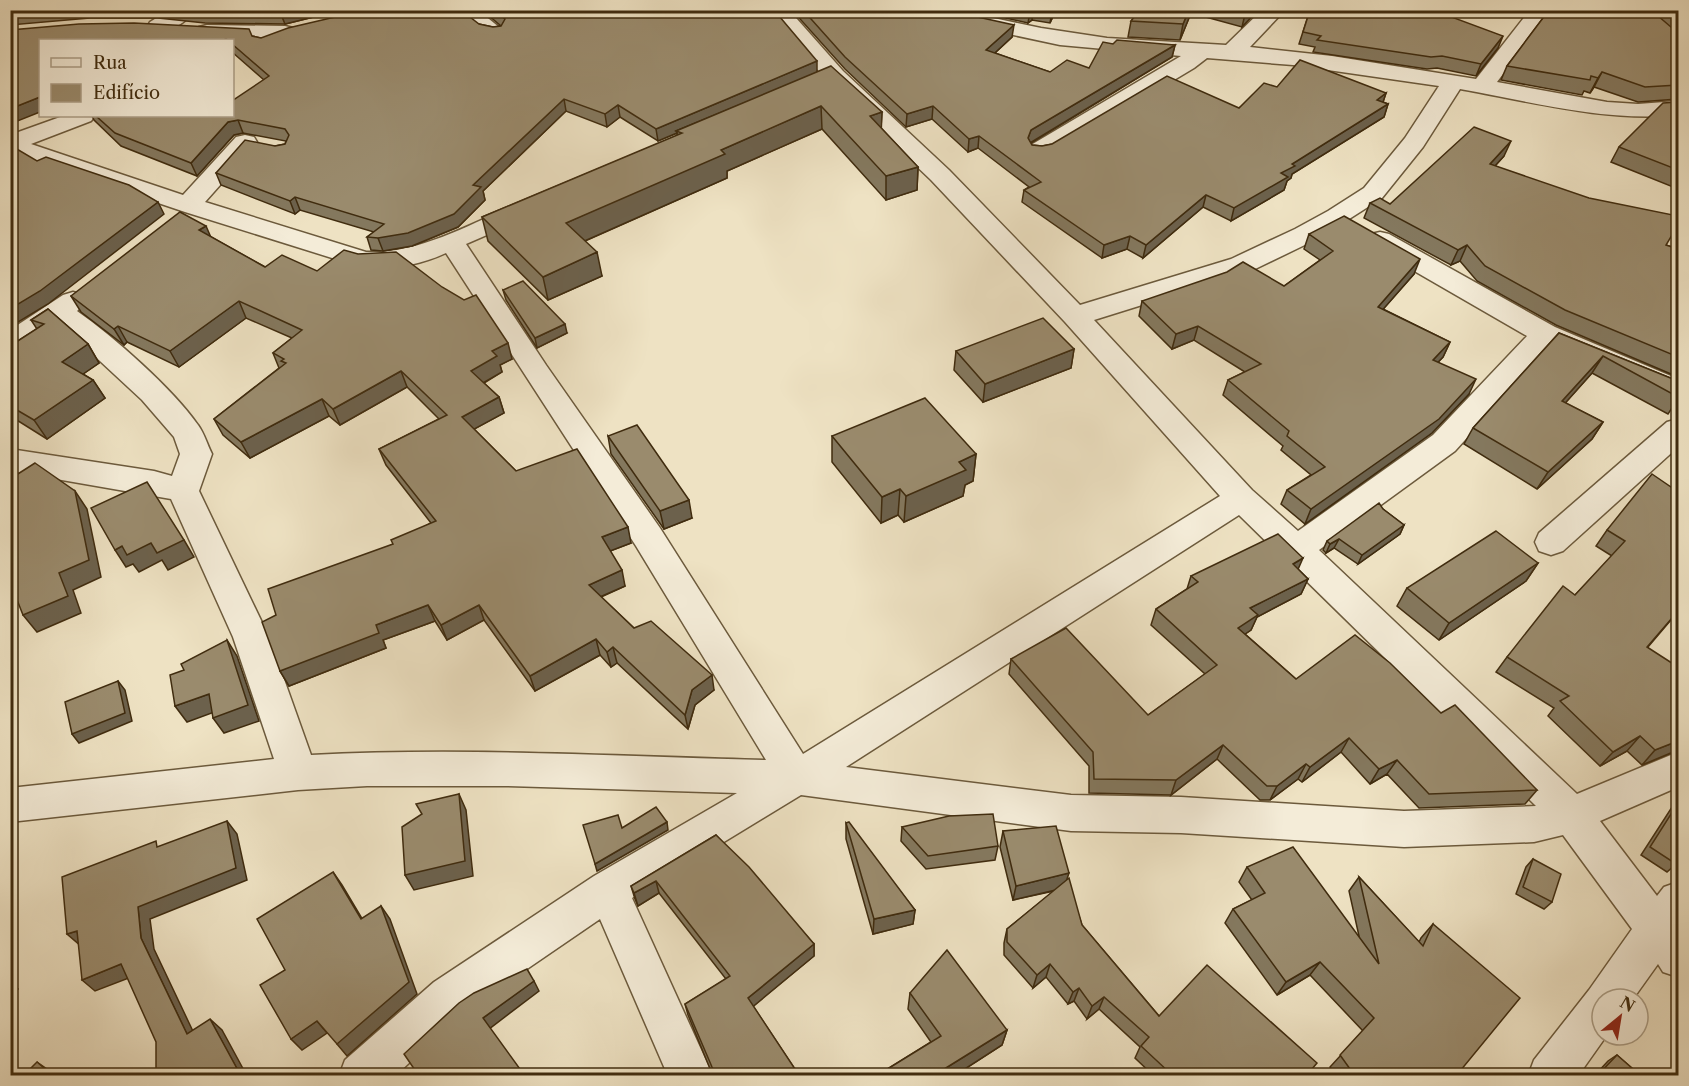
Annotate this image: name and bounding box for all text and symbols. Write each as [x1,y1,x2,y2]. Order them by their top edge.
legend [39,39,234,117]
text: Rua [93,52,127,74]
text: Edifício [93,82,160,104]
north arrow [1590,987,1650,1047]
text: N [1616,992,1639,1016]

